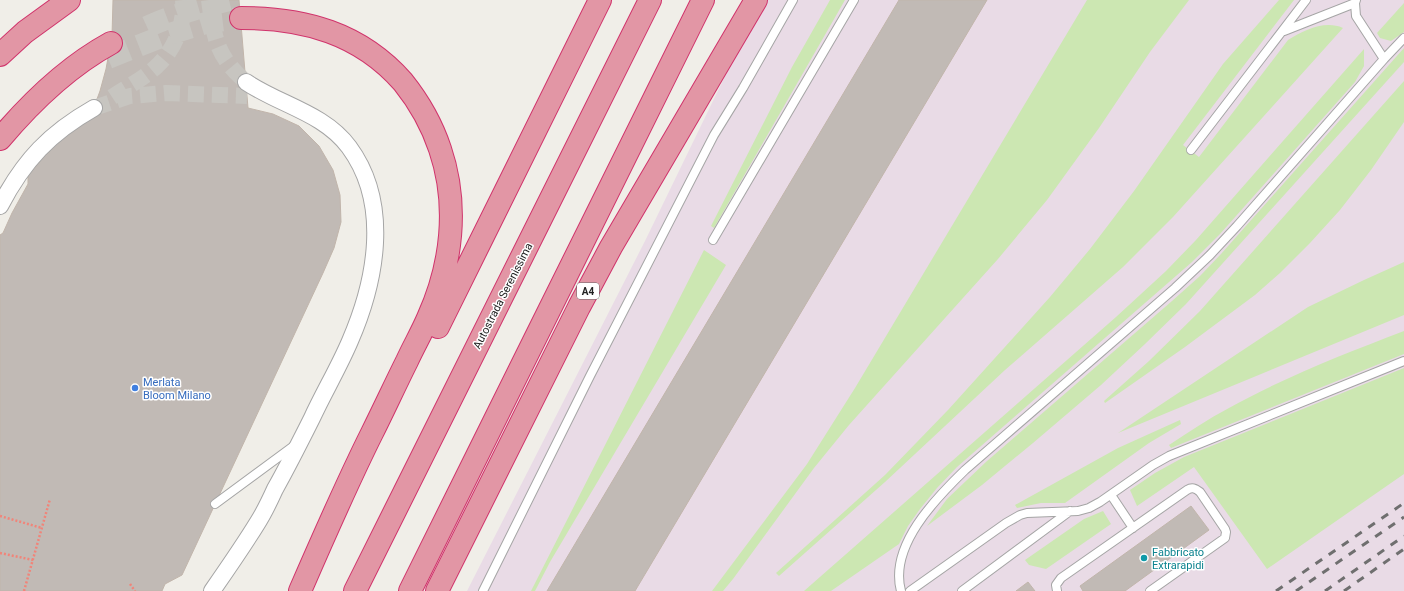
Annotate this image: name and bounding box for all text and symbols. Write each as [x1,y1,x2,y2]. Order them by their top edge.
street label: Autostrada Serenissima [471,241,535,351]
road number: A4 [577,283,599,299]
place label: Merlata Bloom Milano [143,376,211,402]
marker: Merlata Bloom Milano [130,383,140,393]
place label: Fabbricato Extrarapidi [1152,546,1204,572]
marker: Fabbricato Extrarapidi [1139,553,1149,563]

